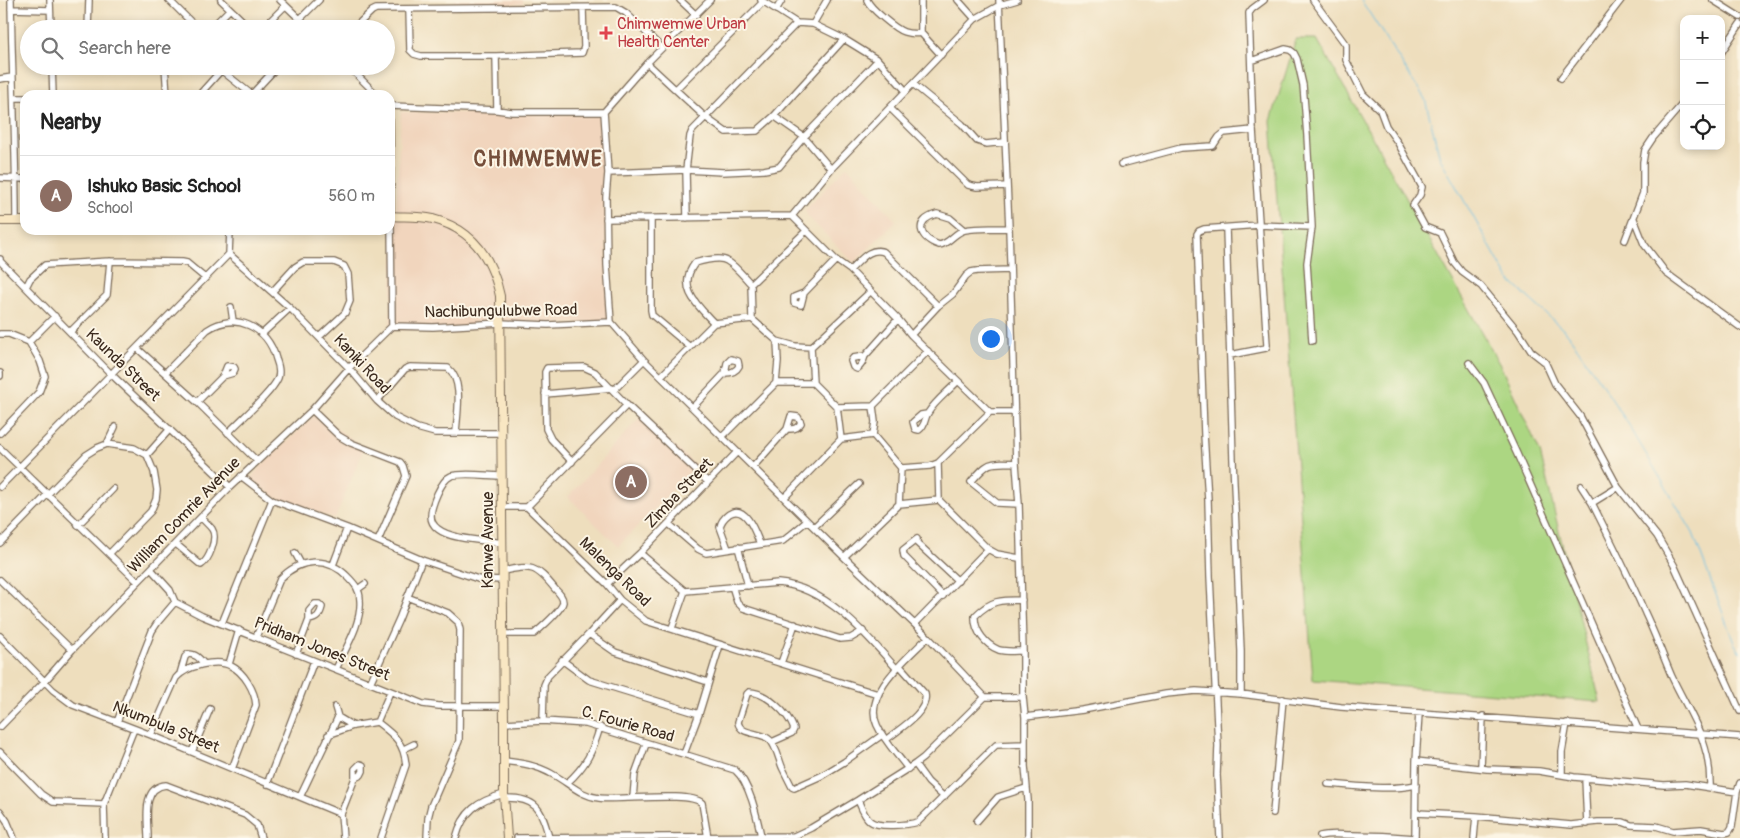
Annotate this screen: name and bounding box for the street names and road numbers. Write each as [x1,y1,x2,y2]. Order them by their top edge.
street label: Nachibungulubwe Road [424,300,578,322]
street label: Kaunda Street [82,324,165,406]
street label: Kaniki Road [329,330,395,398]
street label: William Comrie Avenue [124,453,245,577]
street label: Zimba Street [641,453,718,532]
street label: Kanwe Avenue [478,491,498,589]
street label: Malenga Road [575,533,655,611]
street label: Pridham Jones Street [251,613,393,686]
street label: Nkumbula Street [110,697,223,758]
street label: C. Fourie Road [579,701,677,747]

